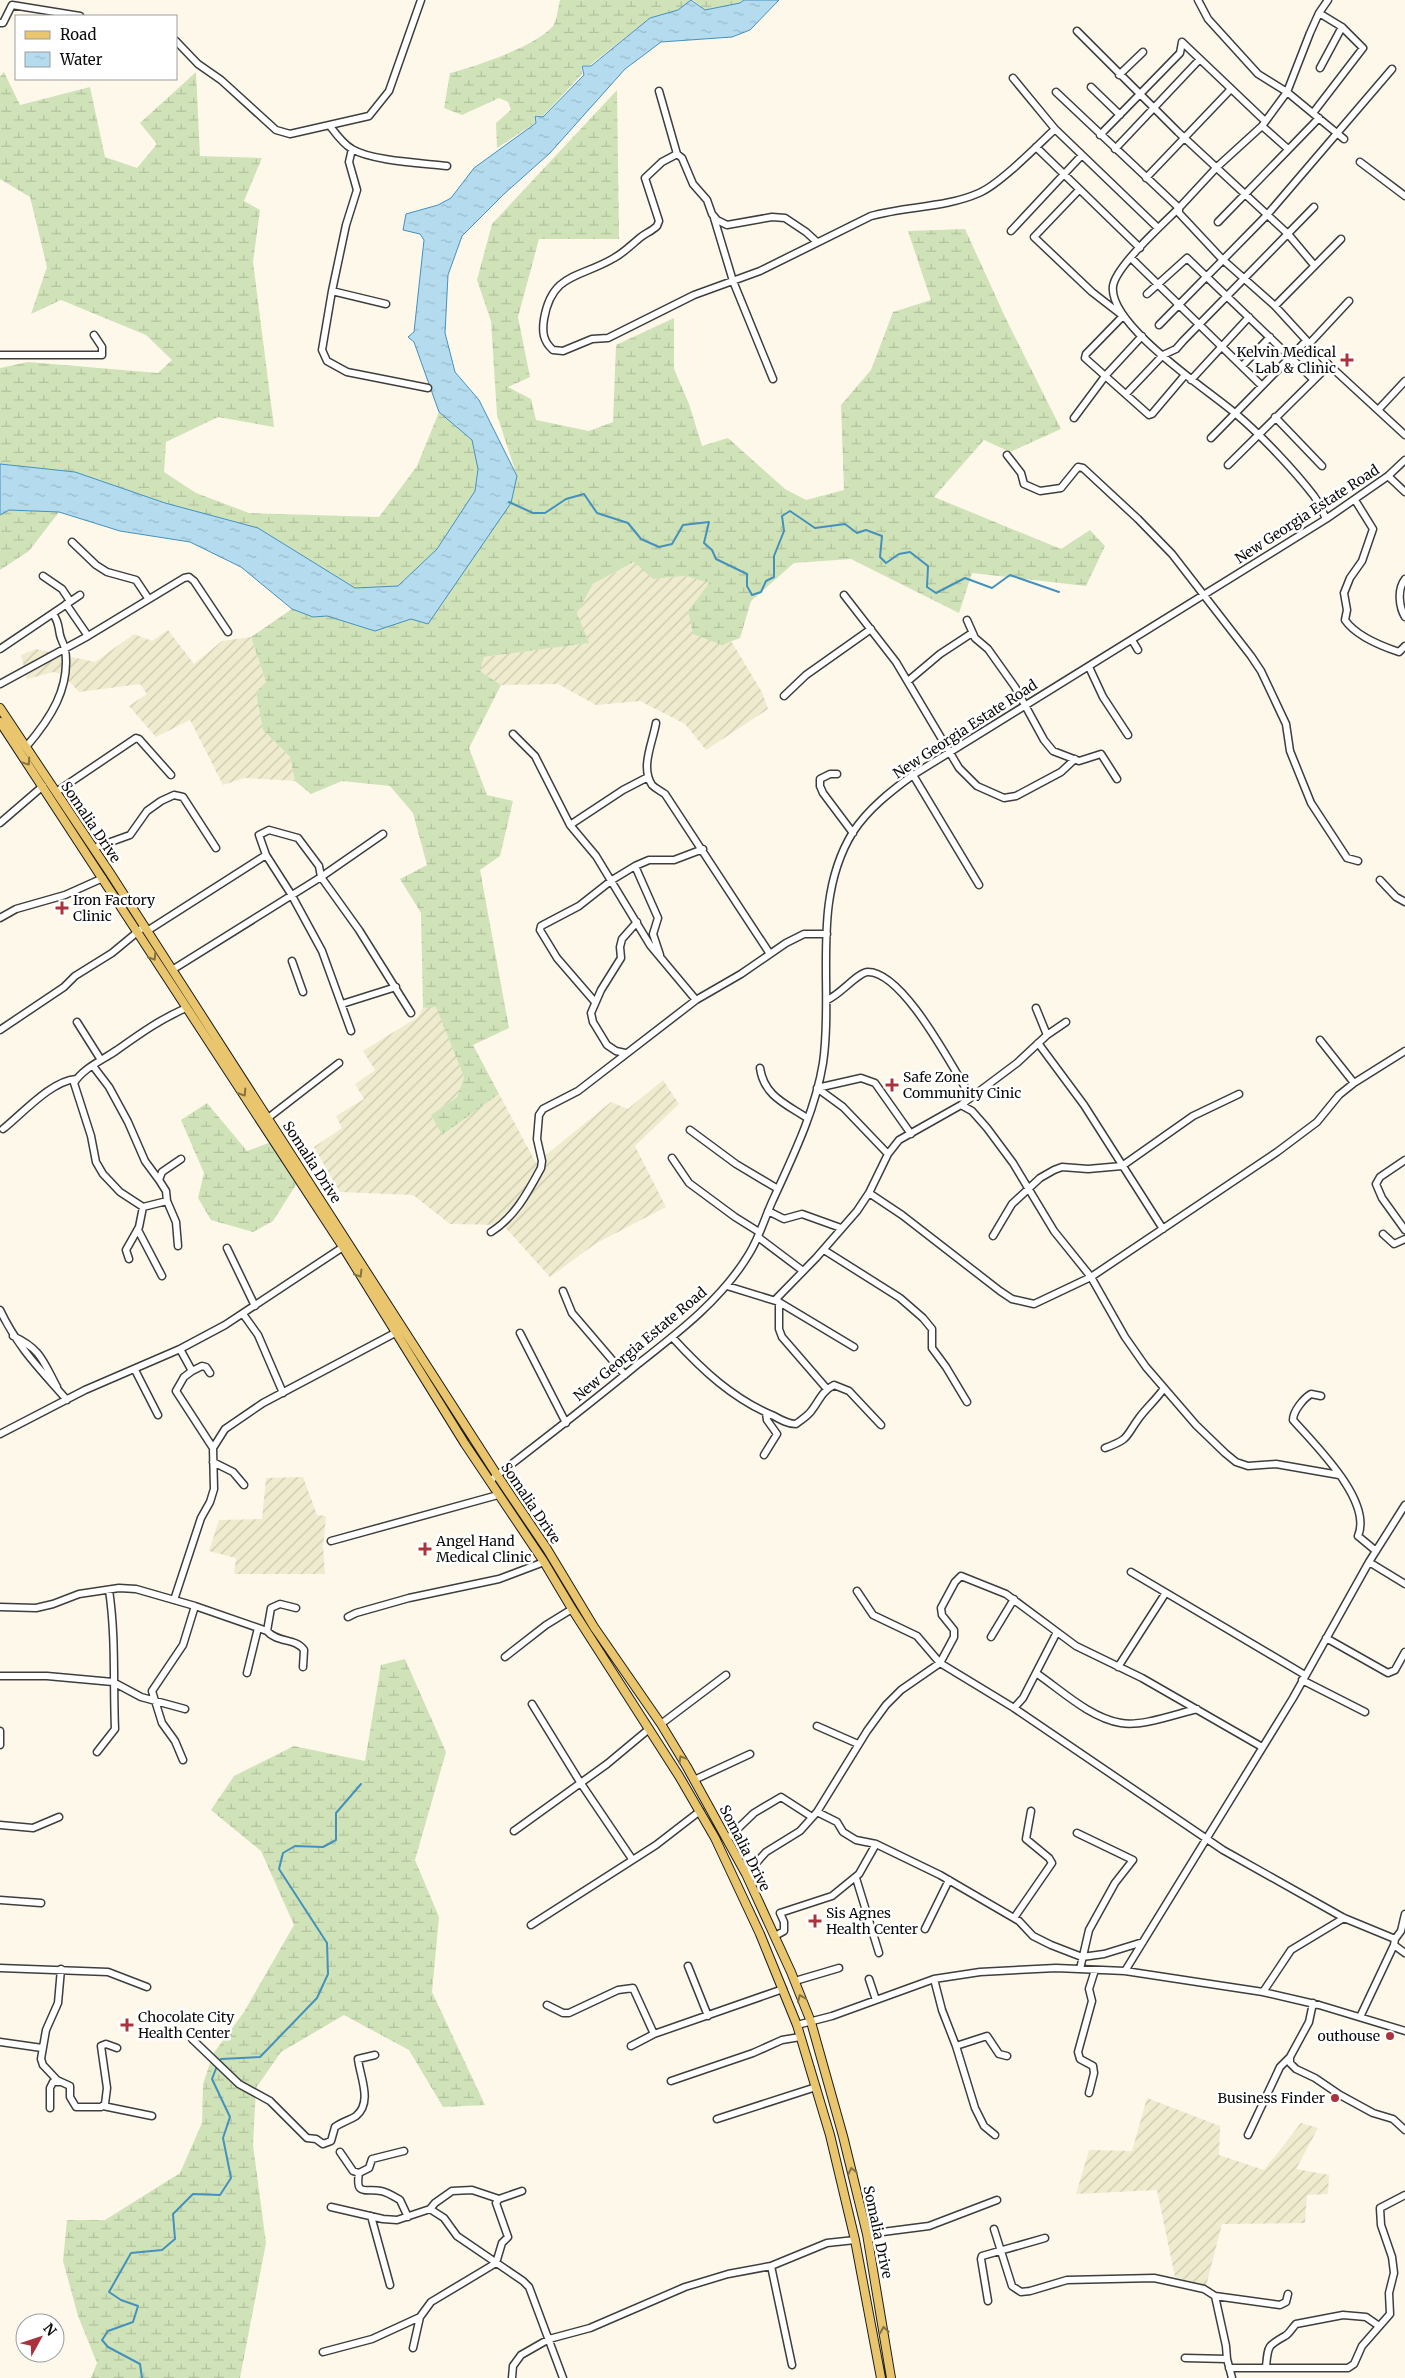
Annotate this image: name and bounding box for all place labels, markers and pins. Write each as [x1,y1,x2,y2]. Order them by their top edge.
place label: Kelvin Medical Lab & Clinic [1237,343,1337,377]
marker: Kelvin Medical Lab & Clinic [1340,353,1354,367]
place label: Iron Factory Clinic [73,891,156,925]
marker: Iron Factory Clinic [55,901,69,915]
place label: Safe Zone Community Cinic [903,1068,1021,1102]
marker: Safe Zone Community Cinic [885,1078,899,1092]
place label: Angel Hand Medical Clinic [435,1532,531,1566]
marker: Angel Hand Medical Clinic [418,1542,432,1556]
place label: Sis Agnes Health Center [826,1904,918,1938]
marker: Sis Agnes Health Center [808,1914,822,1928]
place label: Chocolate City Health Center [138,2008,235,2042]
marker: Chocolate City Health Center [120,2018,134,2032]
place label: outhouse [1317,2027,1380,2045]
marker: outhouse [1384,2030,1396,2042]
place label: Business Finder [1218,2089,1325,2107]
marker: Business Finder [1329,2092,1341,2104]

